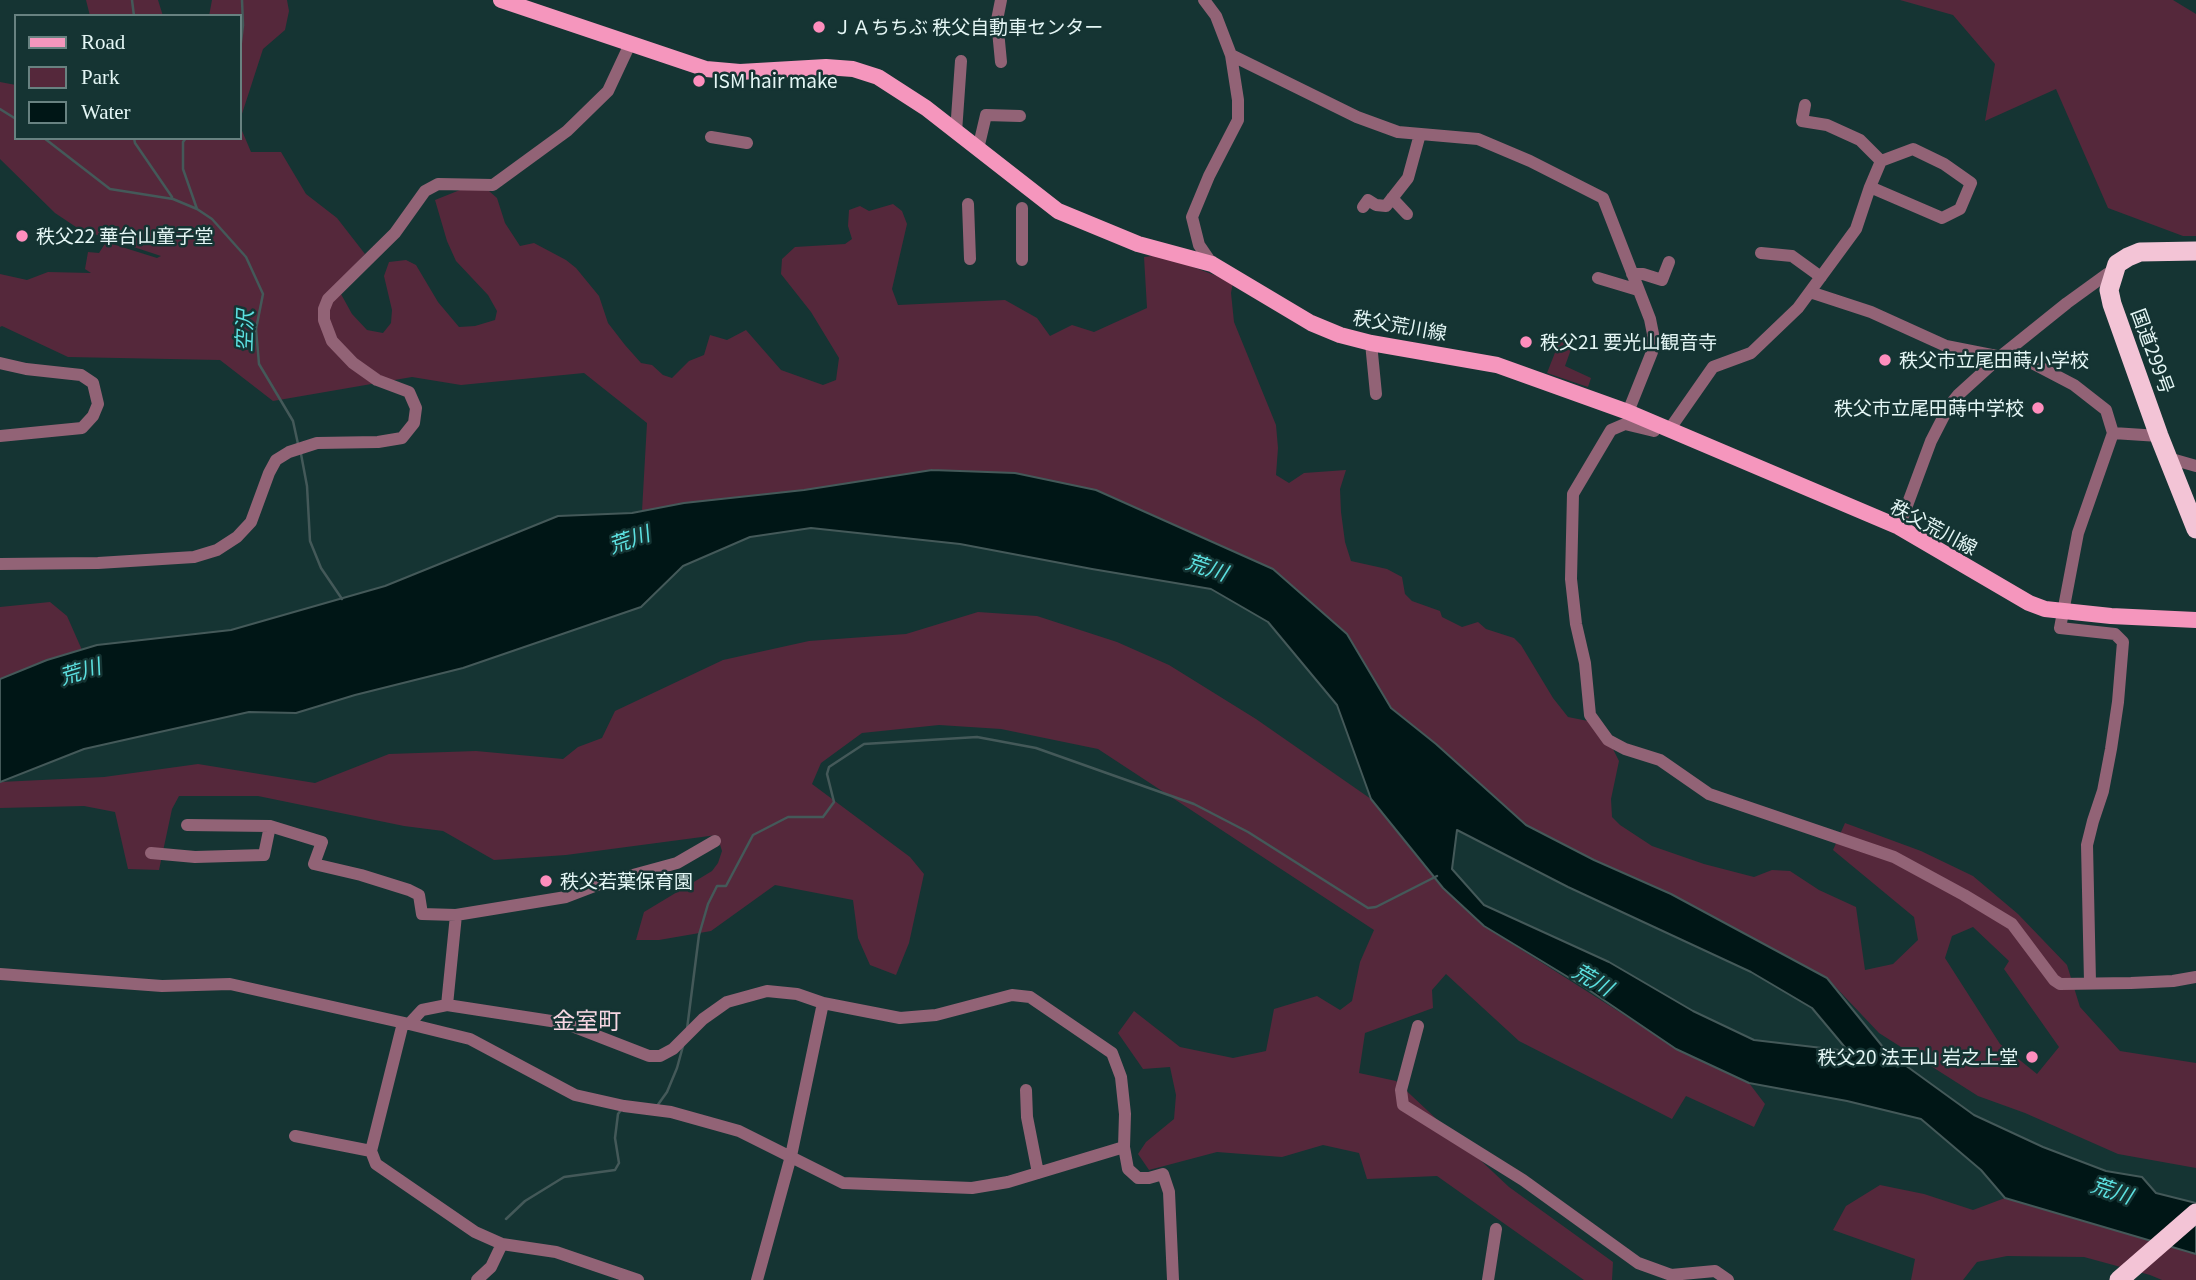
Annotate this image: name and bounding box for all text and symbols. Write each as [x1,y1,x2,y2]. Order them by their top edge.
legend [14,14,242,140]
place label: ＪＡちちぶ 秩父自動車センター [833,16,1103,38]
marker: ＪＡちちぶ 秩父自動車センター [811,19,827,35]
text: Road [81,30,125,54]
text: Park [81,65,120,89]
place label: ISM hair make [713,70,838,92]
marker: ISM hair make [691,73,707,89]
text: Water [81,100,131,124]
place label: 秩父22 華台山童子堂 [36,225,213,247]
marker: 秩父22 華台山童子堂 [14,228,30,244]
street label: 国道299号 [2127,305,2179,397]
street label: 秩父荒川線 [1351,306,1449,344]
water label: 空沢 [231,310,257,352]
place label: 秩父21 要光山観音寺 [1540,331,1717,353]
marker: 秩父21 要光山観音寺 [1518,334,1534,350]
place label: 秩父市立尾田蒔小学校 [1899,349,2089,371]
marker: 秩父市立尾田蒔小学校 [1877,352,1893,368]
place label: 秩父市立尾田蒔中学校 [1834,397,2024,419]
marker: 秩父市立尾田蒔中学校 [2030,400,2046,416]
street label: 秩父荒川線 [1887,495,1981,559]
water label: 荒川 [605,520,653,558]
water label: 荒川 [1183,549,1231,585]
water label: 荒川 [56,653,104,689]
place label: 秩父若葉保育園 [560,870,693,892]
marker: 秩父若葉保育園 [538,873,554,889]
water label: 荒川 [1569,958,1617,1000]
district label: 金室町 [553,1006,621,1034]
place label: 秩父20 法王山 岩之上堂 [1817,1046,2018,1068]
marker: 秩父20 法王山 岩之上堂 [2024,1049,2040,1065]
water label: 荒川 [2088,1172,2136,1208]

